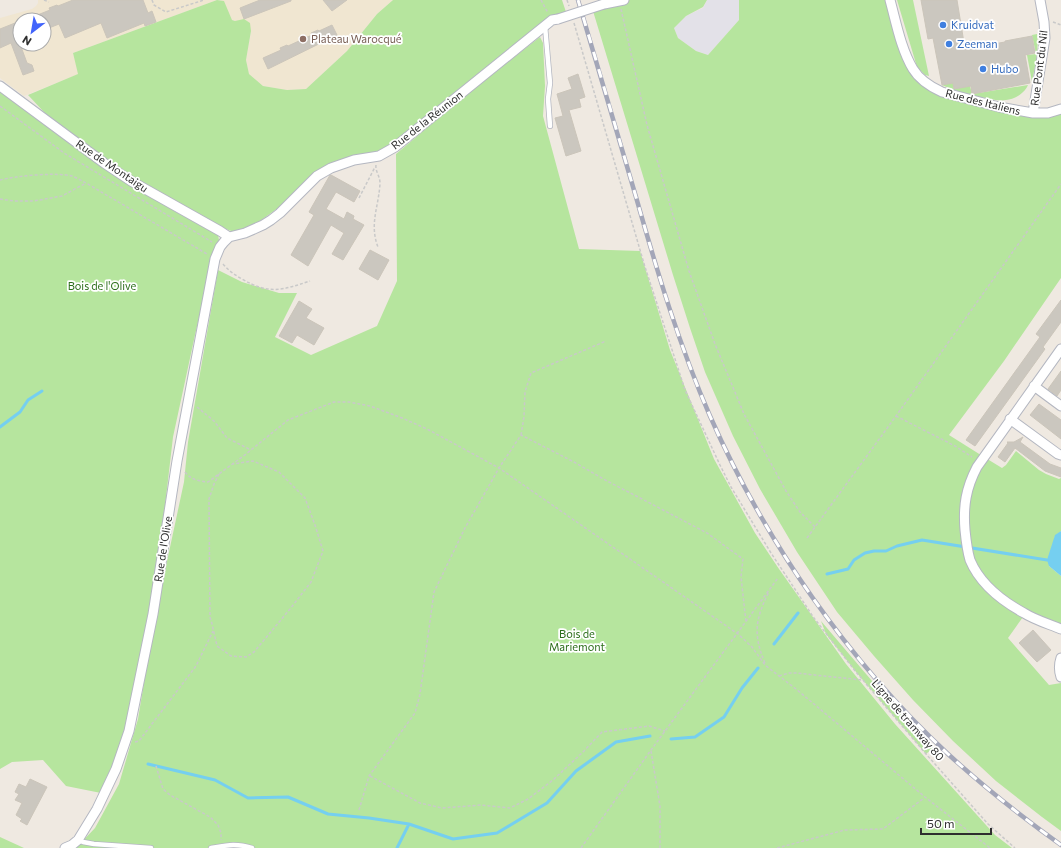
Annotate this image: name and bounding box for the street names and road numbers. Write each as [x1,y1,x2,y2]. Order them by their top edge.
street label: Rue Pont du Nil [1027,29,1050,106]
street label: Rue des Italiens [944,86,1022,117]
street label: Rue de la Réunion [388,88,465,152]
street label: Rue de Montaigu [74,137,151,195]
street label: Rue de l'Olive [151,515,174,583]
street label: Ligne de tramway 80 [870,676,947,763]

